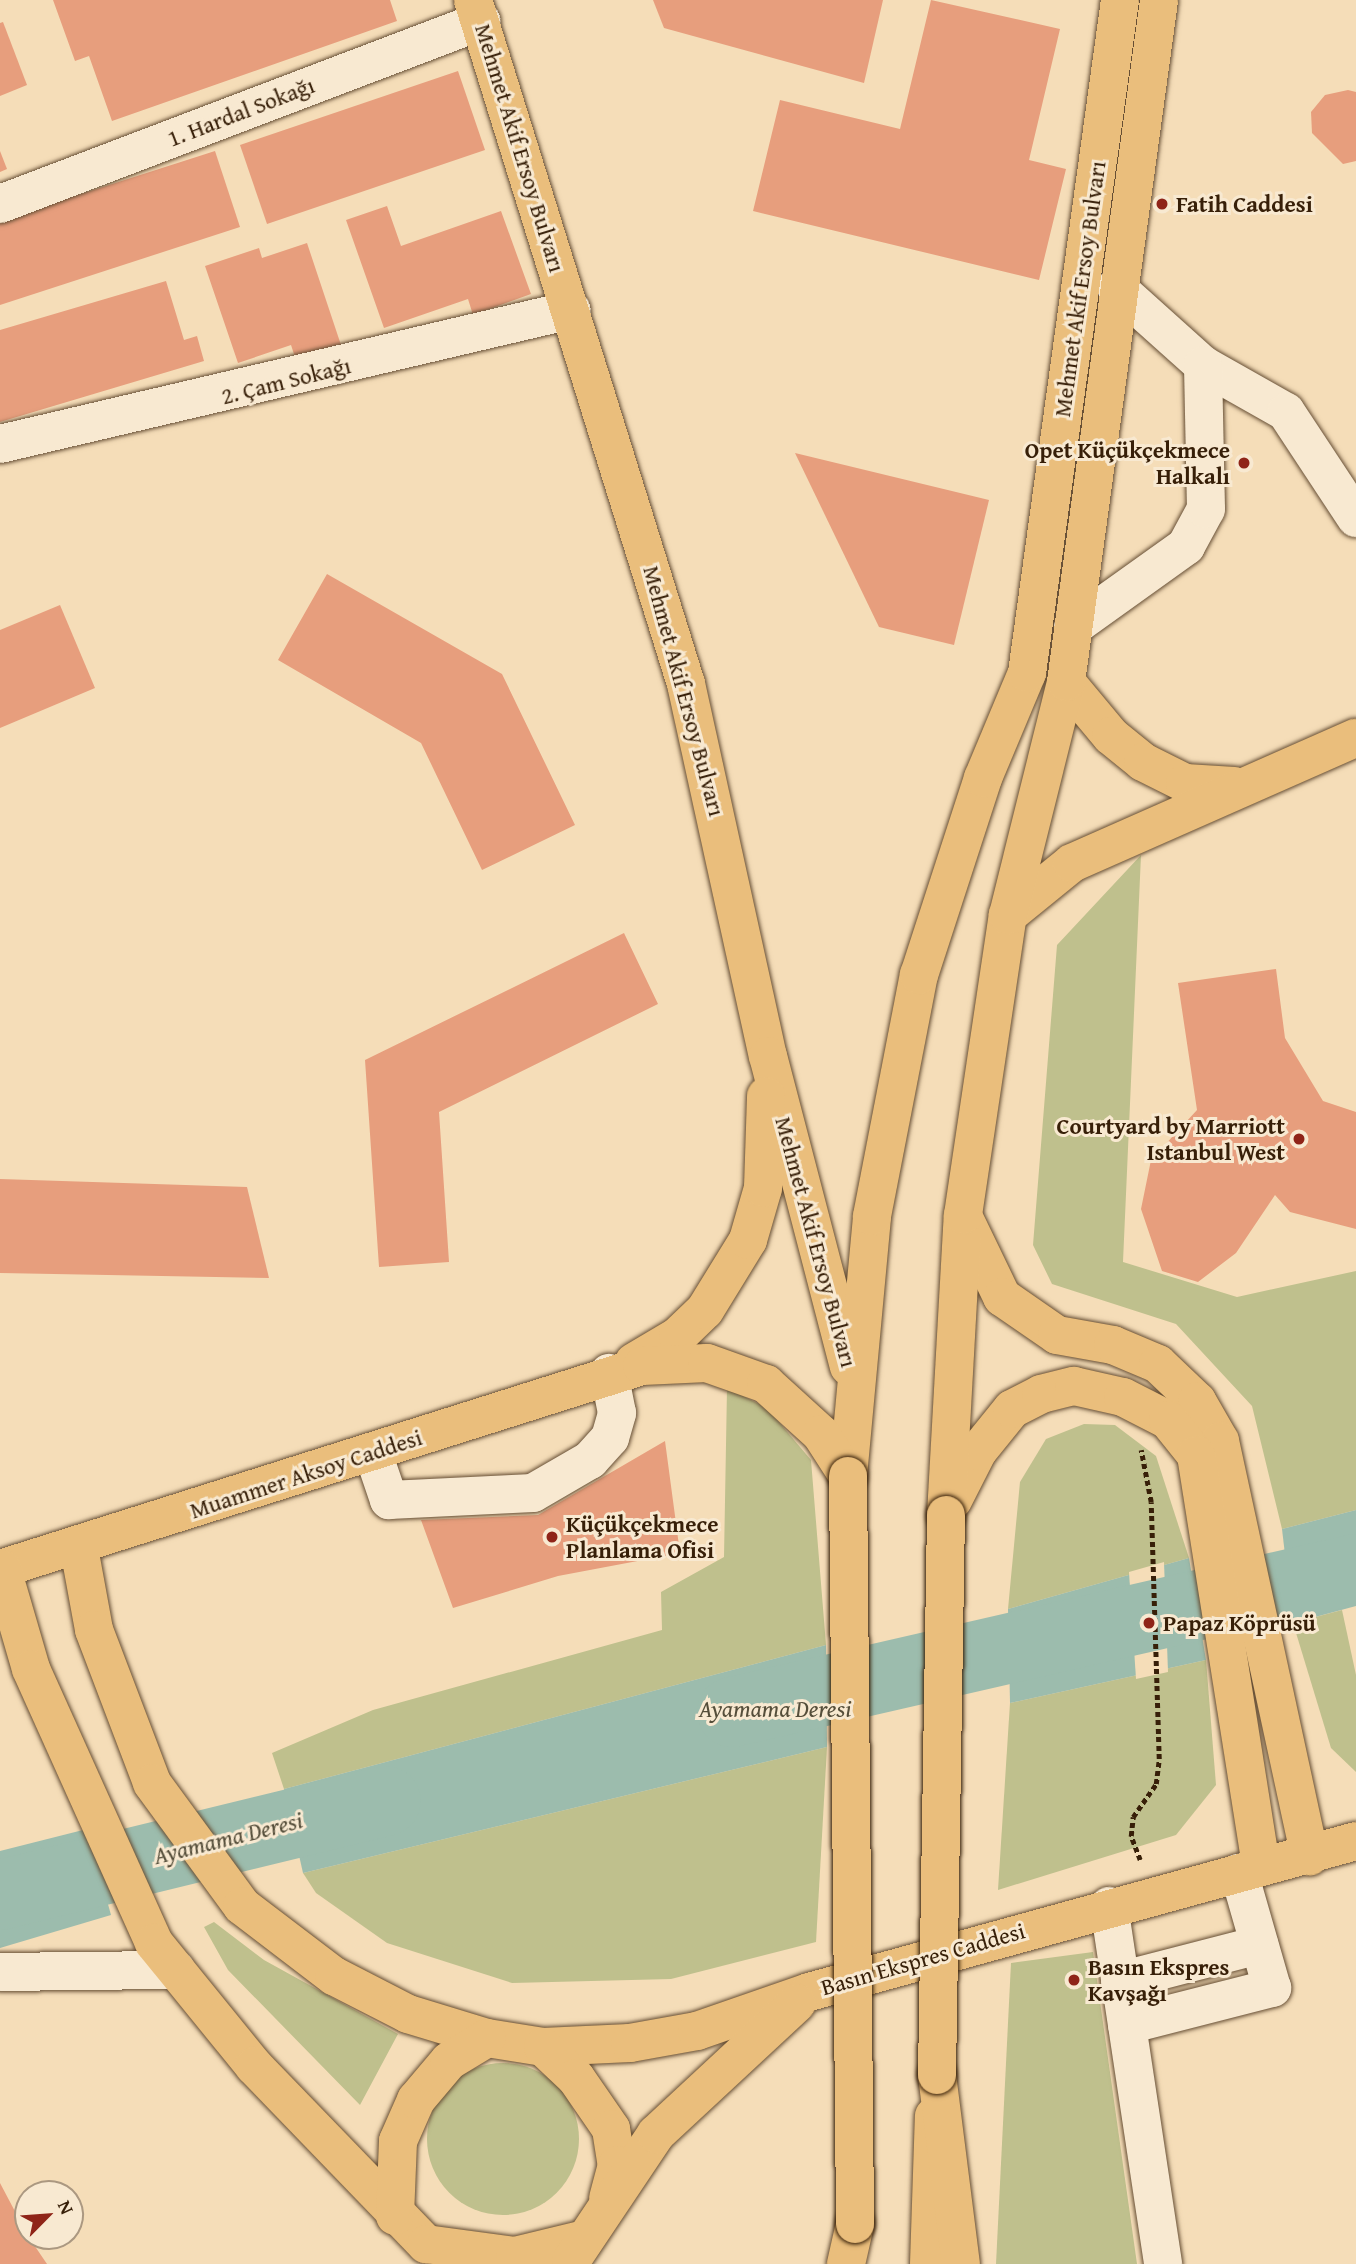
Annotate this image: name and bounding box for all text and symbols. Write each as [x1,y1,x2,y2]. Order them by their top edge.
street label: Mehmet Akif Ersoy Bulvarı [469,21,571,275]
street label: 1. Hardal Sokağı [164,71,318,153]
street label: Mehmet Akif Ersoy Bulvarı [1048,159,1112,419]
place label: Fatih Caddesi [1176,190,1313,218]
marker: Fatih Caddesi [1154,196,1170,212]
street label: 2. Çam Sokağı [218,352,354,410]
place label: Opet Küçükçekmece Halkalı [1025,436,1230,490]
marker: Opet Küçükçekmece Halkalı [1236,455,1252,471]
street label: Mehmet Akif Ersoy Bulvarı [637,563,731,819]
place label: Courtyard by Marriott Istanbul West [1057,1112,1285,1166]
street label: Mehmet Akif Ersoy Bulvarı [769,1114,863,1370]
marker: Courtyard by Marriott Istanbul West [1291,1131,1307,1147]
street label: Muammer Aksoy Caddesi [186,1423,426,1525]
place label: Küçükçekmece Planlama Ofisi [566,1510,719,1564]
marker: Küçükçekmece Planlama Ofisi [544,1529,560,1545]
place label: Papaz Köprüsü [1163,1609,1316,1637]
marker: Papaz Köprüsü [1141,1615,1157,1631]
water label: Ayamama Deresi [699,1695,851,1723]
water label: Ayamama Deresi [150,1806,306,1870]
street label: Basın Ekspres Caddesi [818,1917,1028,2001]
place label: Basın Ekspres Kavşağı [1088,1953,1229,2007]
marker: Basın Ekspres Kavşağı [1066,1972,1082,1988]
north arrow [14,2180,84,2250]
text: N [51,2195,82,2219]

